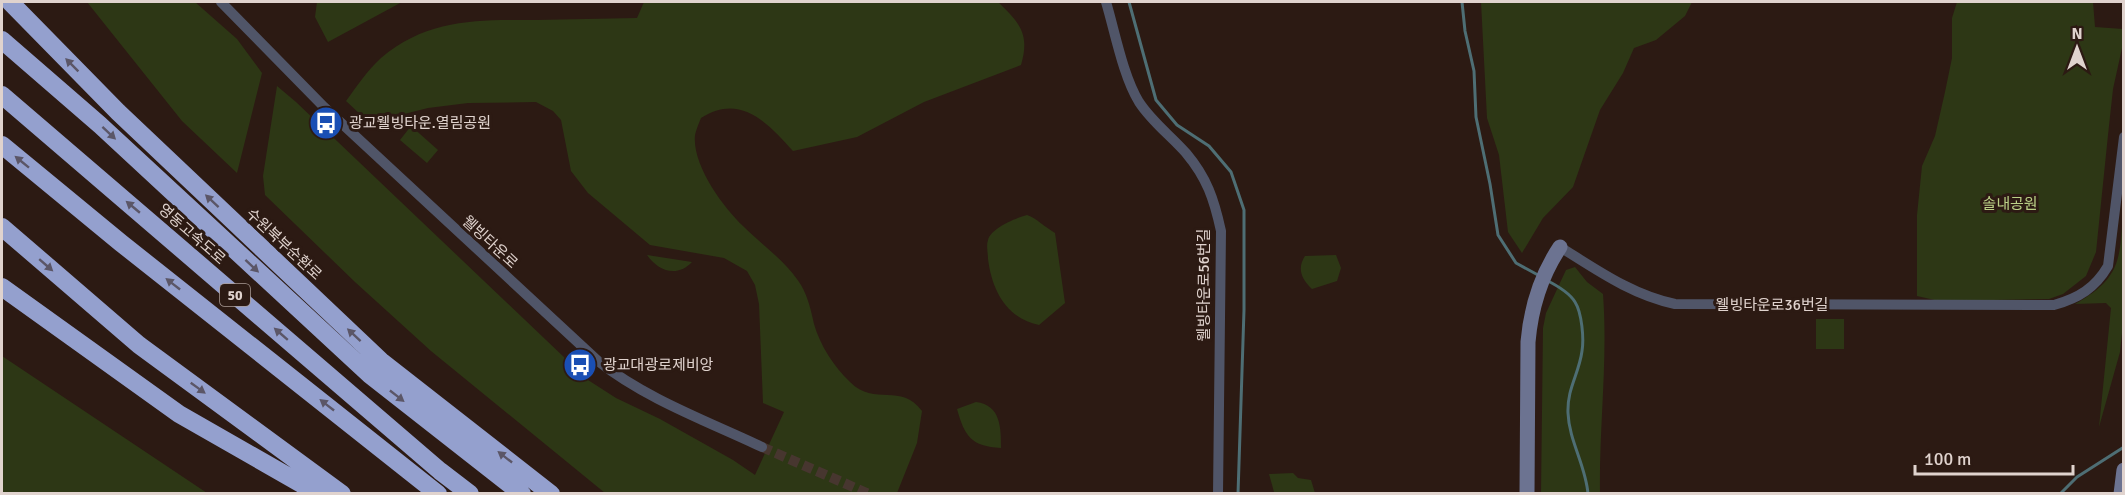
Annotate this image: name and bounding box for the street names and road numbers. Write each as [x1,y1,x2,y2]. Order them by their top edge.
street label: 영동고속도로 [155,200,229,268]
street label: 수원북부순환로 [243,204,325,284]
street label: 웰빙타운로 [459,212,521,272]
street label: 웰빙타운로56번길 [1195,229,1213,341]
road number: 50 [220,284,250,306]
street label: 웰빙타운로36번길 [1716,296,1828,314]

